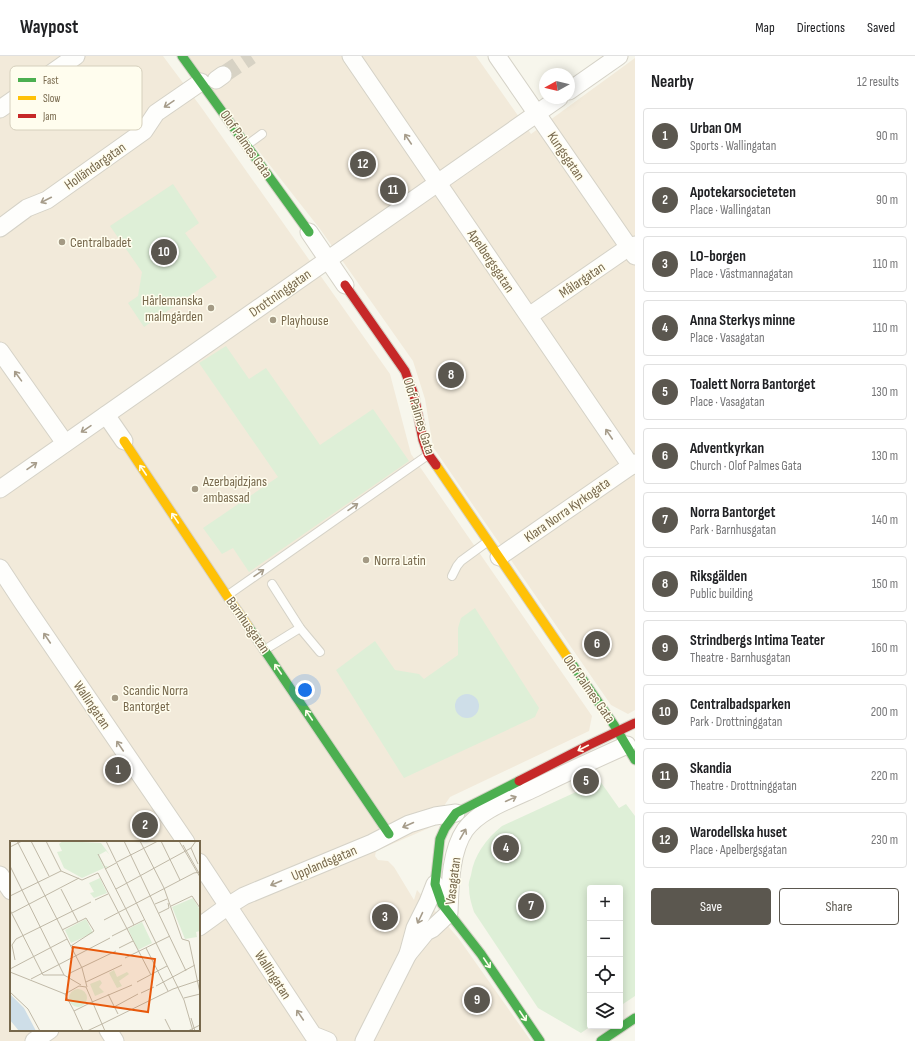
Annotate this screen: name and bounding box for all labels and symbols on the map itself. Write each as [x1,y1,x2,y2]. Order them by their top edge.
legend [10,66,142,130]
north arrow [539,68,575,104]
text: Fast [43,74,59,87]
text: Slow [43,92,60,105]
one-way arrow [164,100,175,108]
street label: Olof Palmes Gata [216,107,276,181]
text: Jam [42,110,57,123]
street label: Kungsgatan [544,128,588,184]
one-way arrow [404,134,412,145]
street label: Holländargatan [61,139,129,193]
pin: 12 [350,149,376,179]
pin: 11 [380,175,406,205]
one-way arrow [40,197,52,204]
street label: Apelbergsgatan [463,225,518,296]
place label: Centralbadet [70,234,131,251]
marker: Centralbadet [57,237,67,247]
pin: 10 [151,237,177,267]
street label: Målargatan [556,258,608,302]
street label: Drottninggatan [246,266,314,320]
place label: Hårlemanska malmgården [142,292,203,325]
marker: Hårlemanska malmgården [206,303,216,313]
place label: Playhouse [281,312,329,329]
marker: Playhouse [268,315,278,325]
pin: 8 [438,360,464,390]
one-way arrow [14,371,22,382]
street label: Olof Palmes Gata [399,376,439,456]
one-way arrow [81,425,92,433]
one-way arrow [605,428,614,439]
one-way arrow [26,462,37,470]
one-way arrow [139,465,147,476]
place label: Azerbajdzjans ambassad [202,473,267,506]
street label: Klara Norra Kyrkogata [521,474,613,546]
marker: Azerbajdzjans ambassad [190,484,200,494]
one-way arrow [347,503,358,511]
one-way arrow [171,513,179,524]
place label: Norra Latin [374,552,426,569]
marker: Norra Latin [361,555,371,565]
one-way arrow [253,569,264,577]
street label: Barnhusgatan [222,594,274,656]
pin: 6 [584,629,610,659]
one-way arrow [42,632,50,644]
street label: Olof Palmes Gata [559,652,619,726]
one-way arrow [274,664,282,675]
street label: Wallingatan [70,678,114,732]
your location [295,680,315,700]
place label: Scandic Norra Bantorget [123,682,188,715]
marker: Scandic Norra Bantorget [110,693,120,703]
one-way arrow [305,710,313,721]
one-way arrow [116,740,124,751]
one-way arrow [577,745,589,752]
pin: 1 [105,755,131,785]
pin: 5 [573,766,599,796]
one-way arrow [504,795,516,802]
pin: 2 [132,810,158,840]
one-way arrow [403,822,415,829]
one-way arrow [460,828,468,840]
pin: 4 [493,833,519,863]
inset map [10,841,200,1031]
street label: Upplandsgatan [289,842,359,884]
street label: Vasagatan [442,856,464,906]
one-way arrow [271,880,283,887]
pin: 7 [518,891,544,921]
pin: 3 [372,902,398,932]
one-way arrow [416,912,423,924]
street label: Wallingatan [251,947,295,1003]
one-way arrow [483,957,491,968]
pin: 9 [464,985,490,1015]
one-way arrow [296,1010,304,1021]
one-way arrow [519,1010,527,1021]

